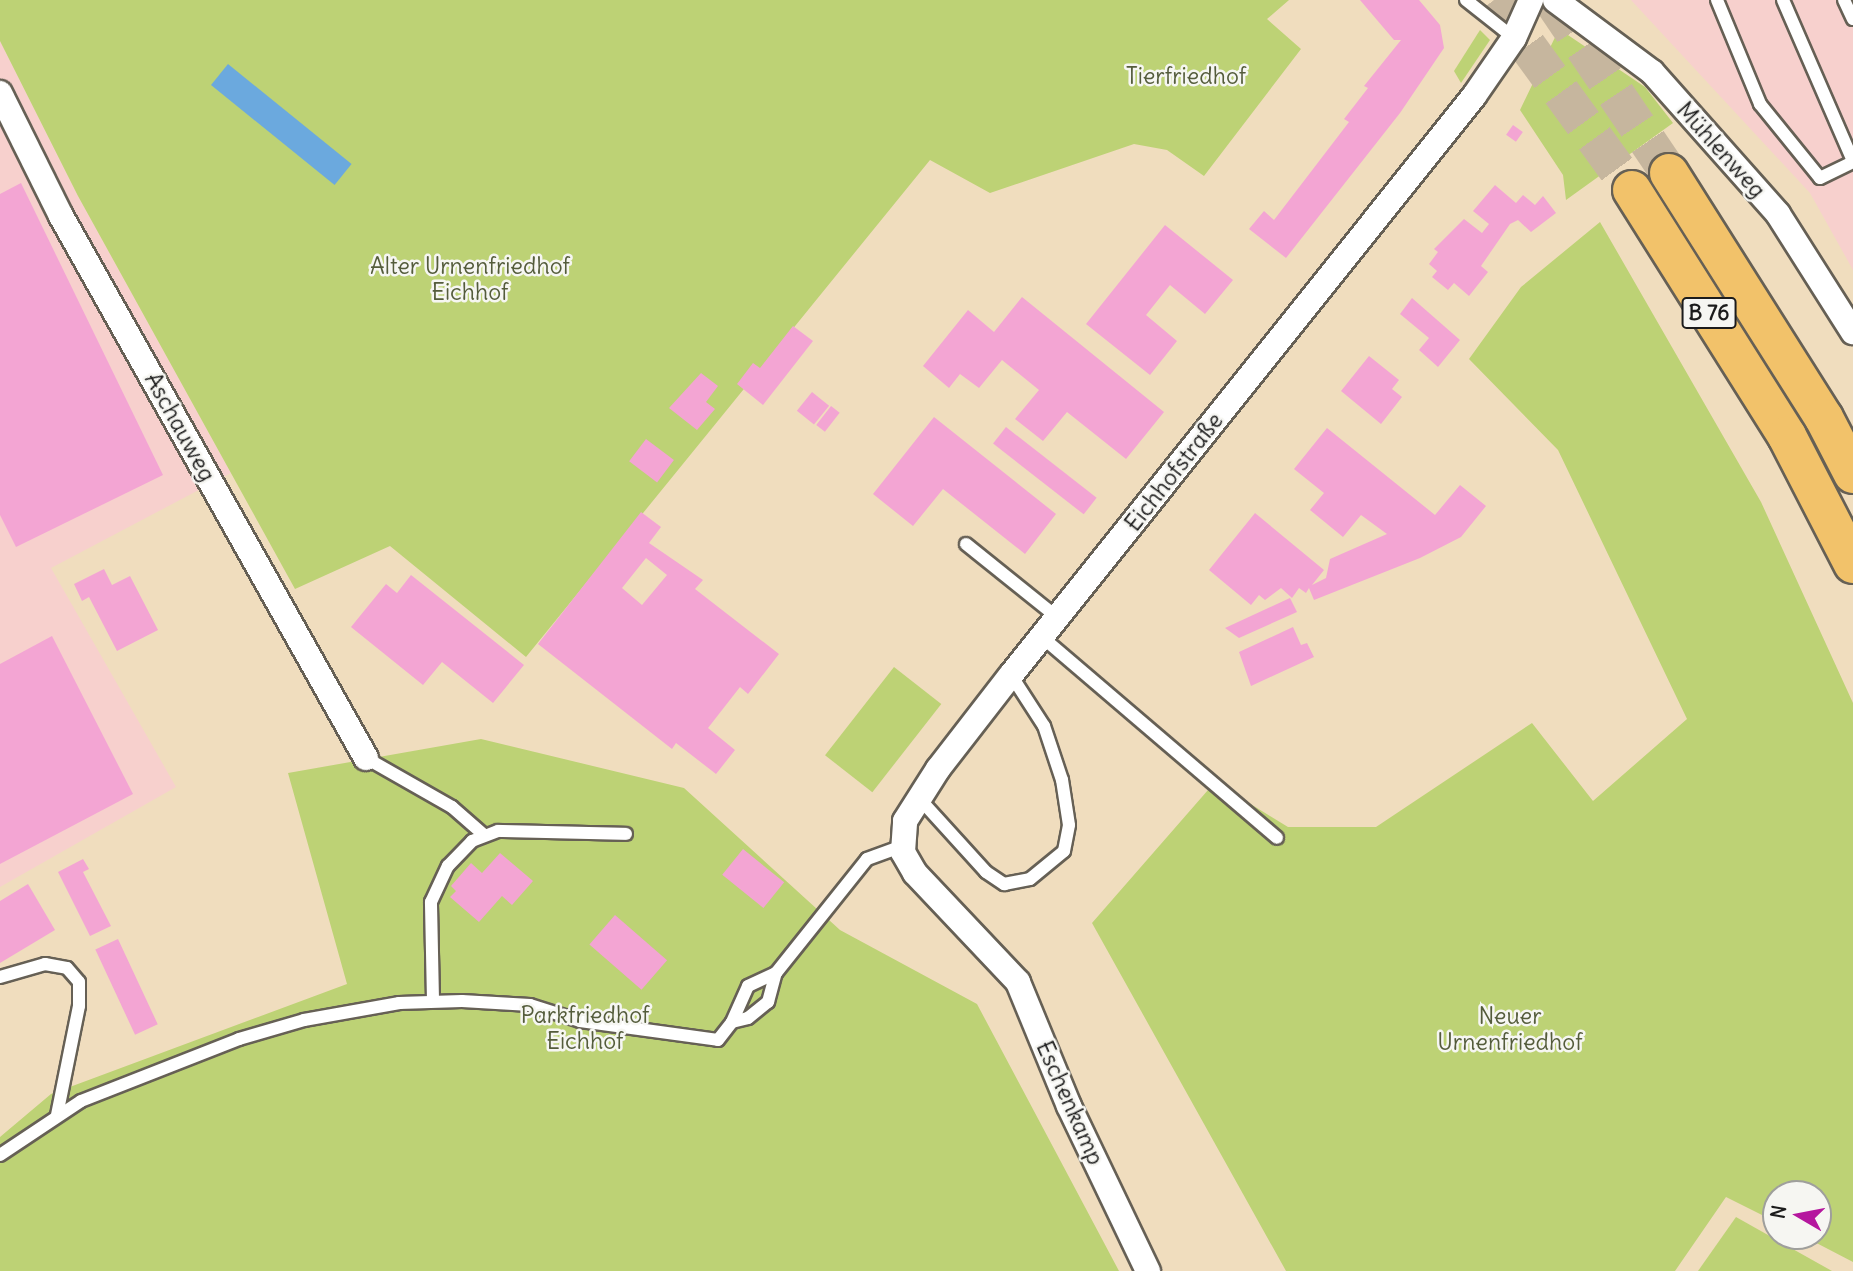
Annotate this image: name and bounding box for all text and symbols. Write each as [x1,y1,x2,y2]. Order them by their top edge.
park label: Tierfriedhof [1126,62,1246,90]
street label: Mühlenweg [1671,96,1771,204]
park label: Alter Urnenfriedhof Eichhof [370,252,570,306]
road number: B 76 [1681,296,1737,330]
street label: Aschauweg [139,368,221,486]
street label: Eichhofstraße [1119,407,1229,537]
park label: Parkfriedhof Eichhof [520,1001,650,1055]
park label: Neuer Urnenfriedhof [1437,1002,1583,1056]
street label: Eschenkamp [1030,1037,1110,1169]
north arrow [1762,1180,1832,1250]
text: N [1765,1203,1791,1220]

